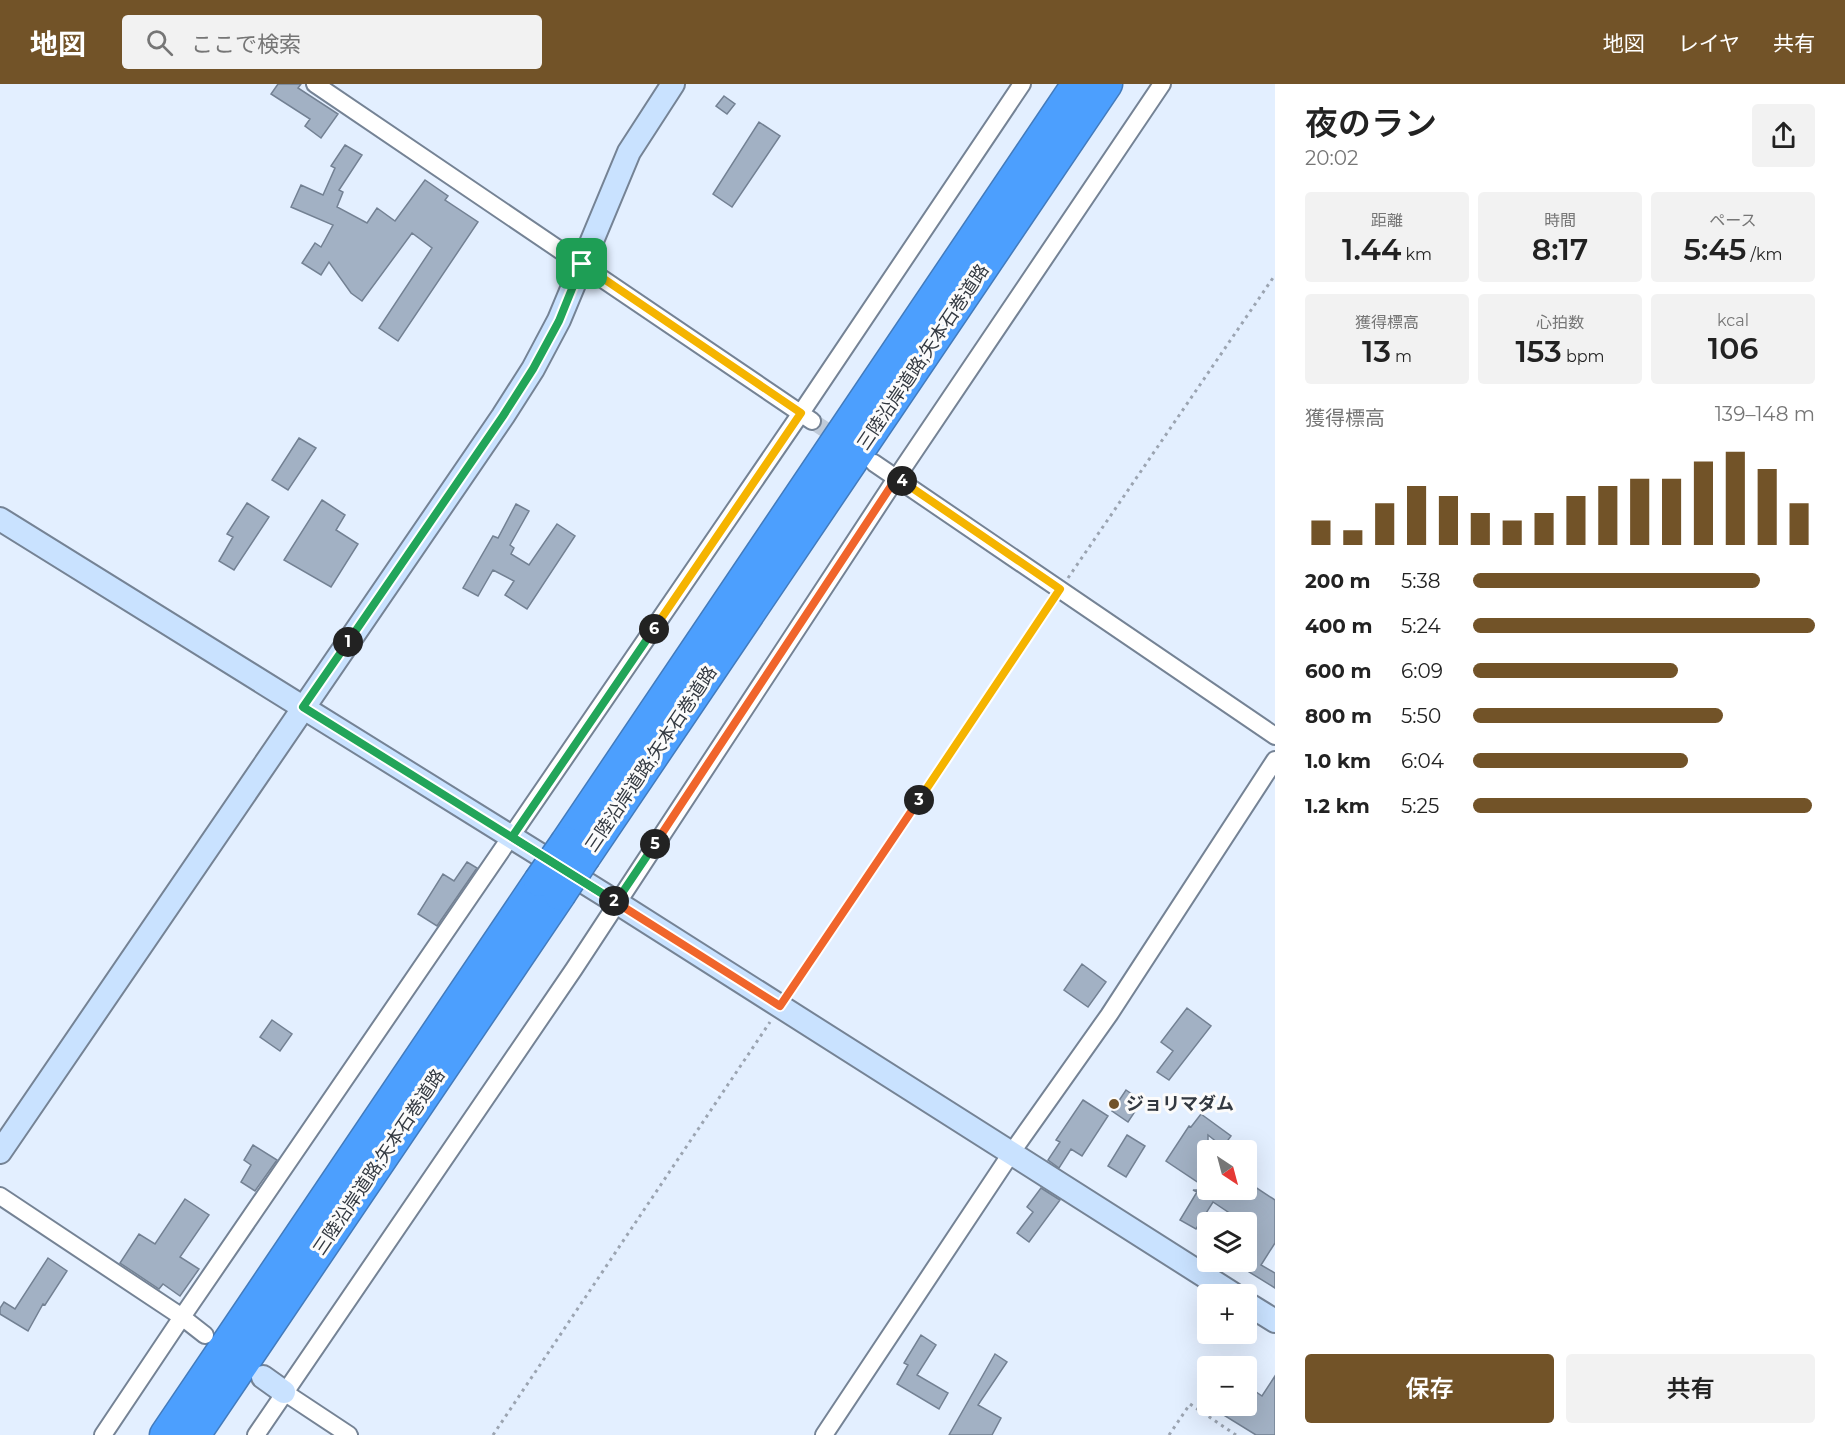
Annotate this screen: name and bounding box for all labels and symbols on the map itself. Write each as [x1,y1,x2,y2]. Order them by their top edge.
pin [556,238,607,289]
street label: 三陸沿岸道路;矢本石巻道路 [852,260,994,454]
pin: 4 [887,466,917,496]
pin: 6 [639,614,669,644]
pin: 1 [333,627,363,657]
street label: 三陸沿岸道路;矢本石巻道路 [580,662,722,856]
pin: 3 [904,785,934,815]
pin: 5 [640,829,670,859]
pin: 2 [599,886,629,916]
street label: 三陸沿岸道路;矢本石巻道路 [308,1065,450,1259]
place label: ジョリマダム [1126,1093,1234,1115]
marker: ジョリマダム [1107,1097,1121,1111]
north arrow [1197,1140,1257,1200]

